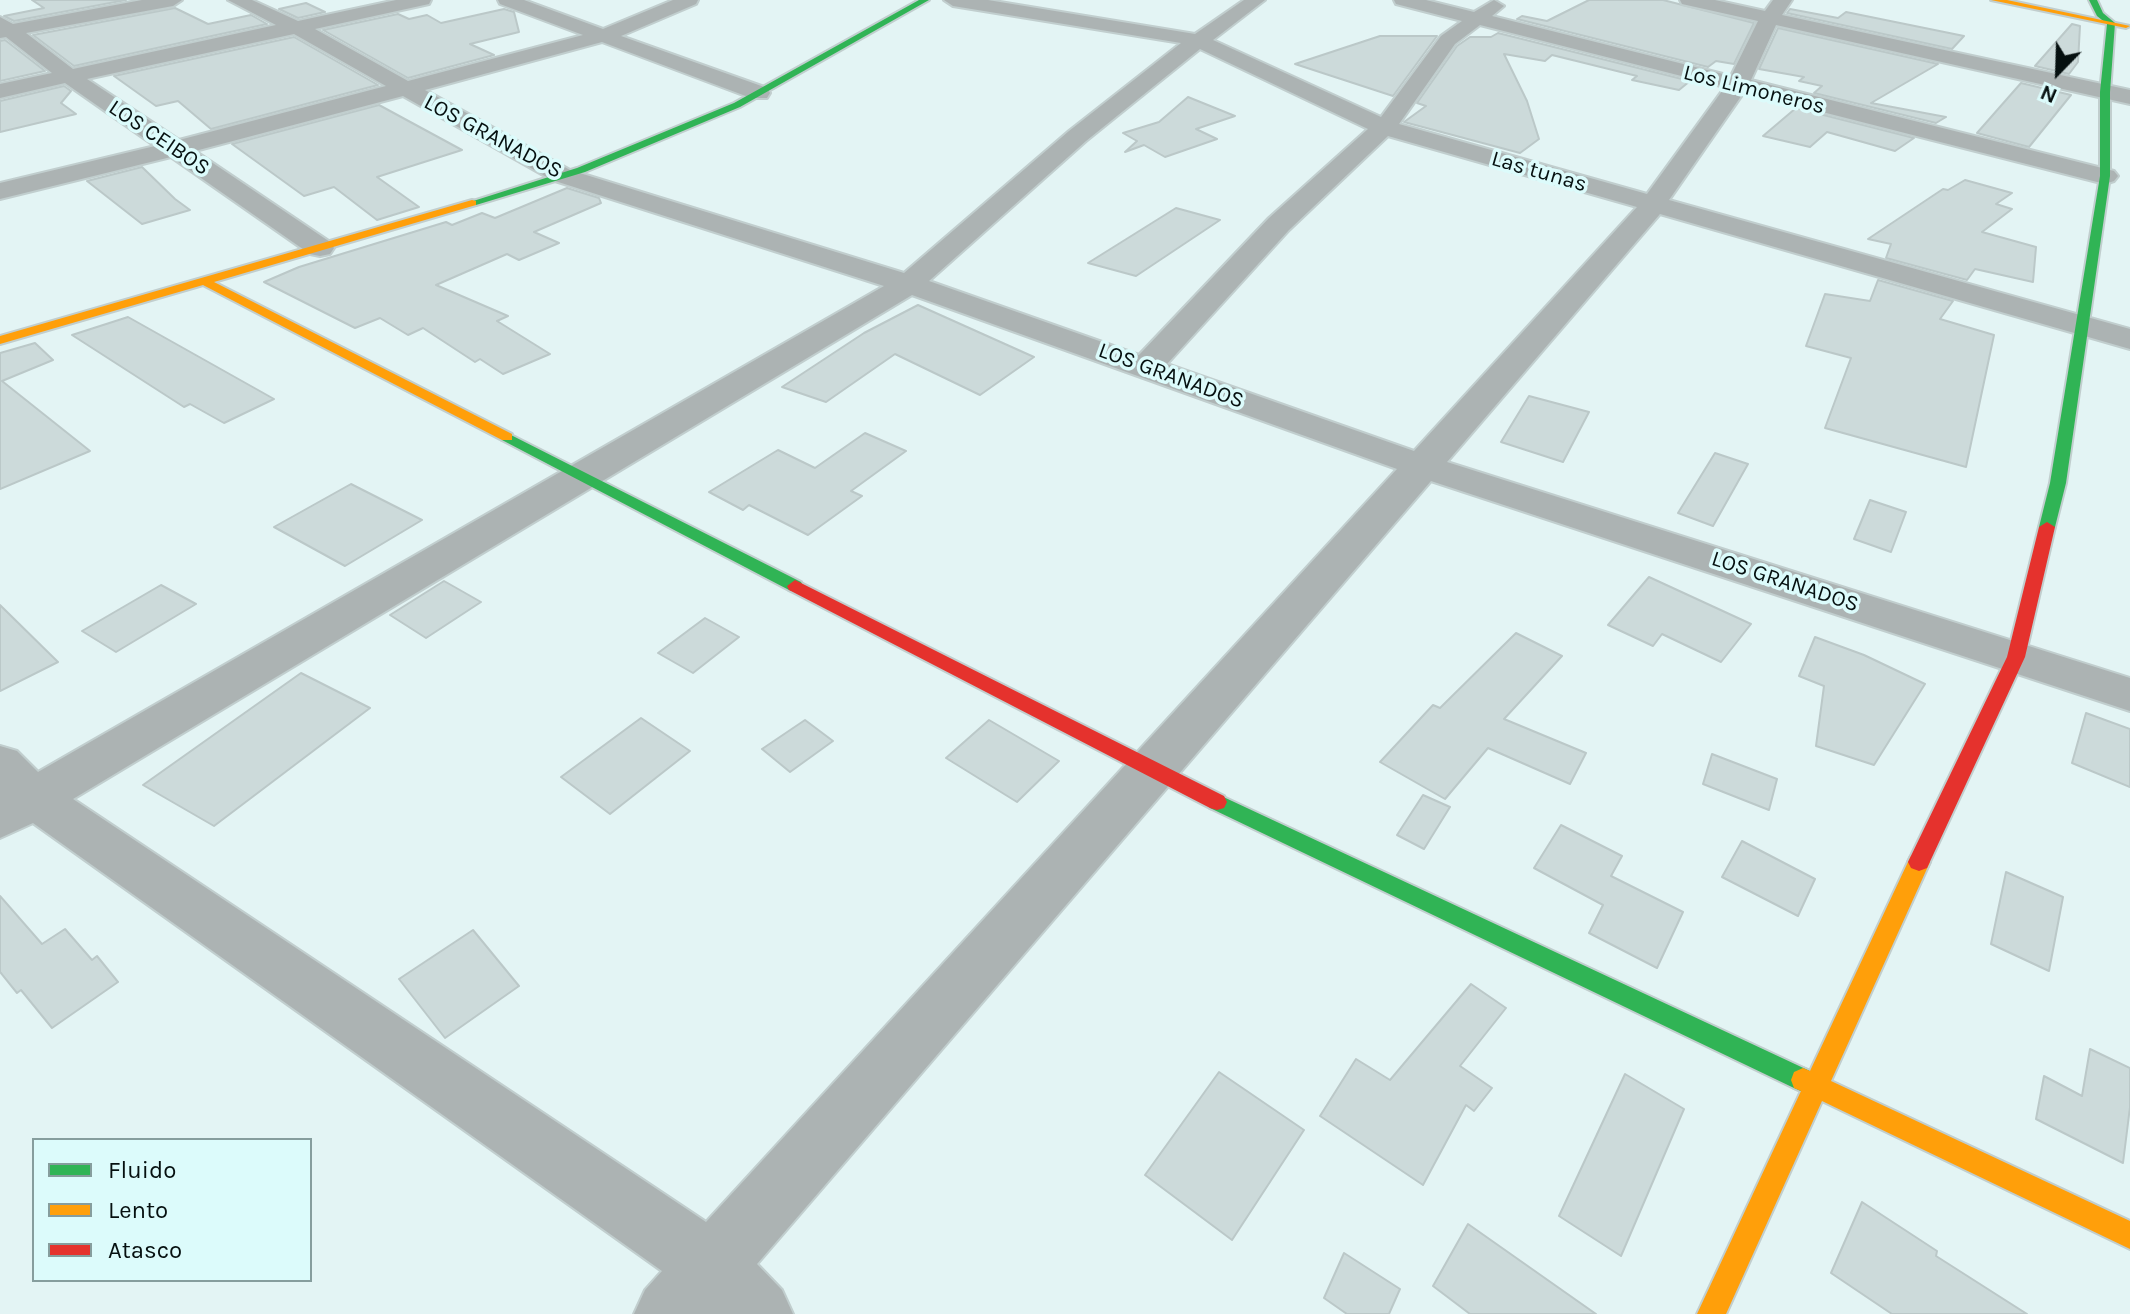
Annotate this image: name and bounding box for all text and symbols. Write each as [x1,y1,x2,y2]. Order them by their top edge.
north arrow [2018,32,2098,112]
street label: Los Limoneros [1681,60,1827,120]
text: N [2036,79,2061,109]
street label: LOS GRANADOS [419,89,567,185]
street label: LOS CEIBOS [103,95,215,181]
street label: Las tunas [1488,146,1590,198]
street label: LOS GRANADOS [1095,337,1247,415]
street label: LOS GRANADOS [1708,546,1862,618]
legend [32,1138,312,1282]
text: Fluido [108,1156,176,1184]
text: Lento [108,1196,168,1224]
text: Atasco [108,1236,182,1264]

